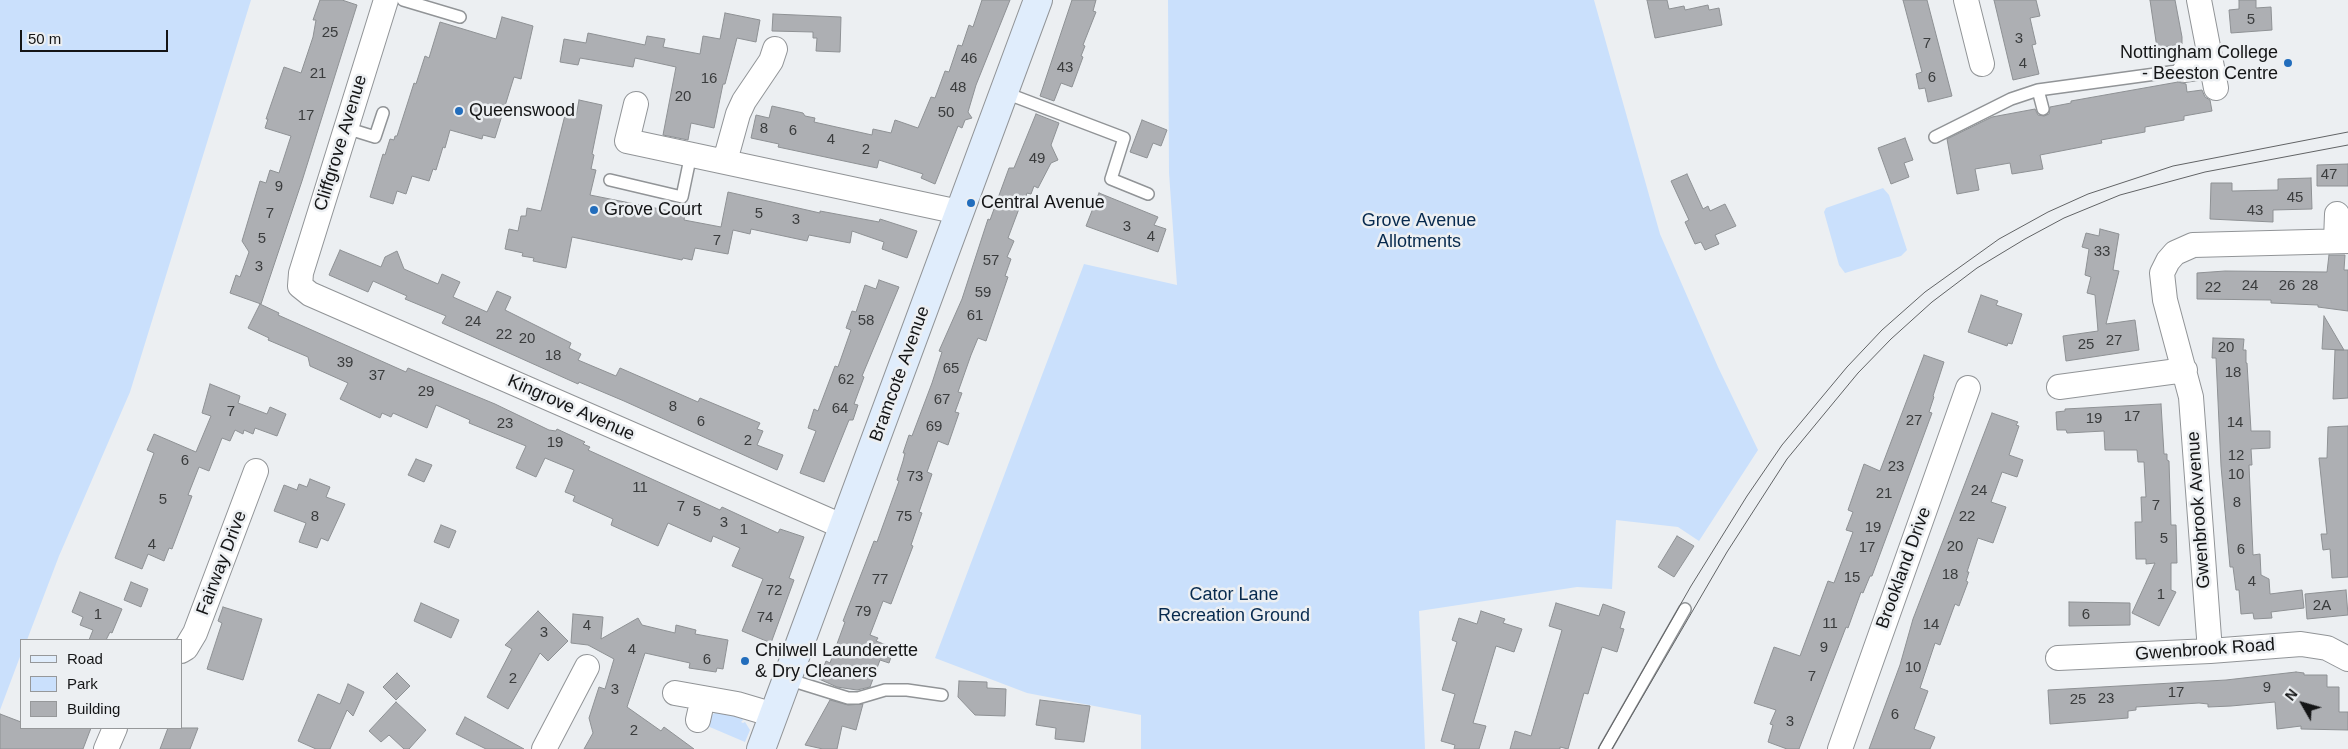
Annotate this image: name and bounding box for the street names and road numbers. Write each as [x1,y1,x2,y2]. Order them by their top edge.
street label: Cliffgrove Avenue [310,72,372,214]
street label: Bramcote Avenue [865,303,935,445]
street label: Kingrove Avenue [504,370,638,446]
street label: Gwenbrook Avenue [2183,431,2215,589]
street label: Brookland Drive [1872,504,1936,632]
street label: Fairway Drive [192,508,252,618]
street label: Gwenbrook Road [2134,634,2276,666]

